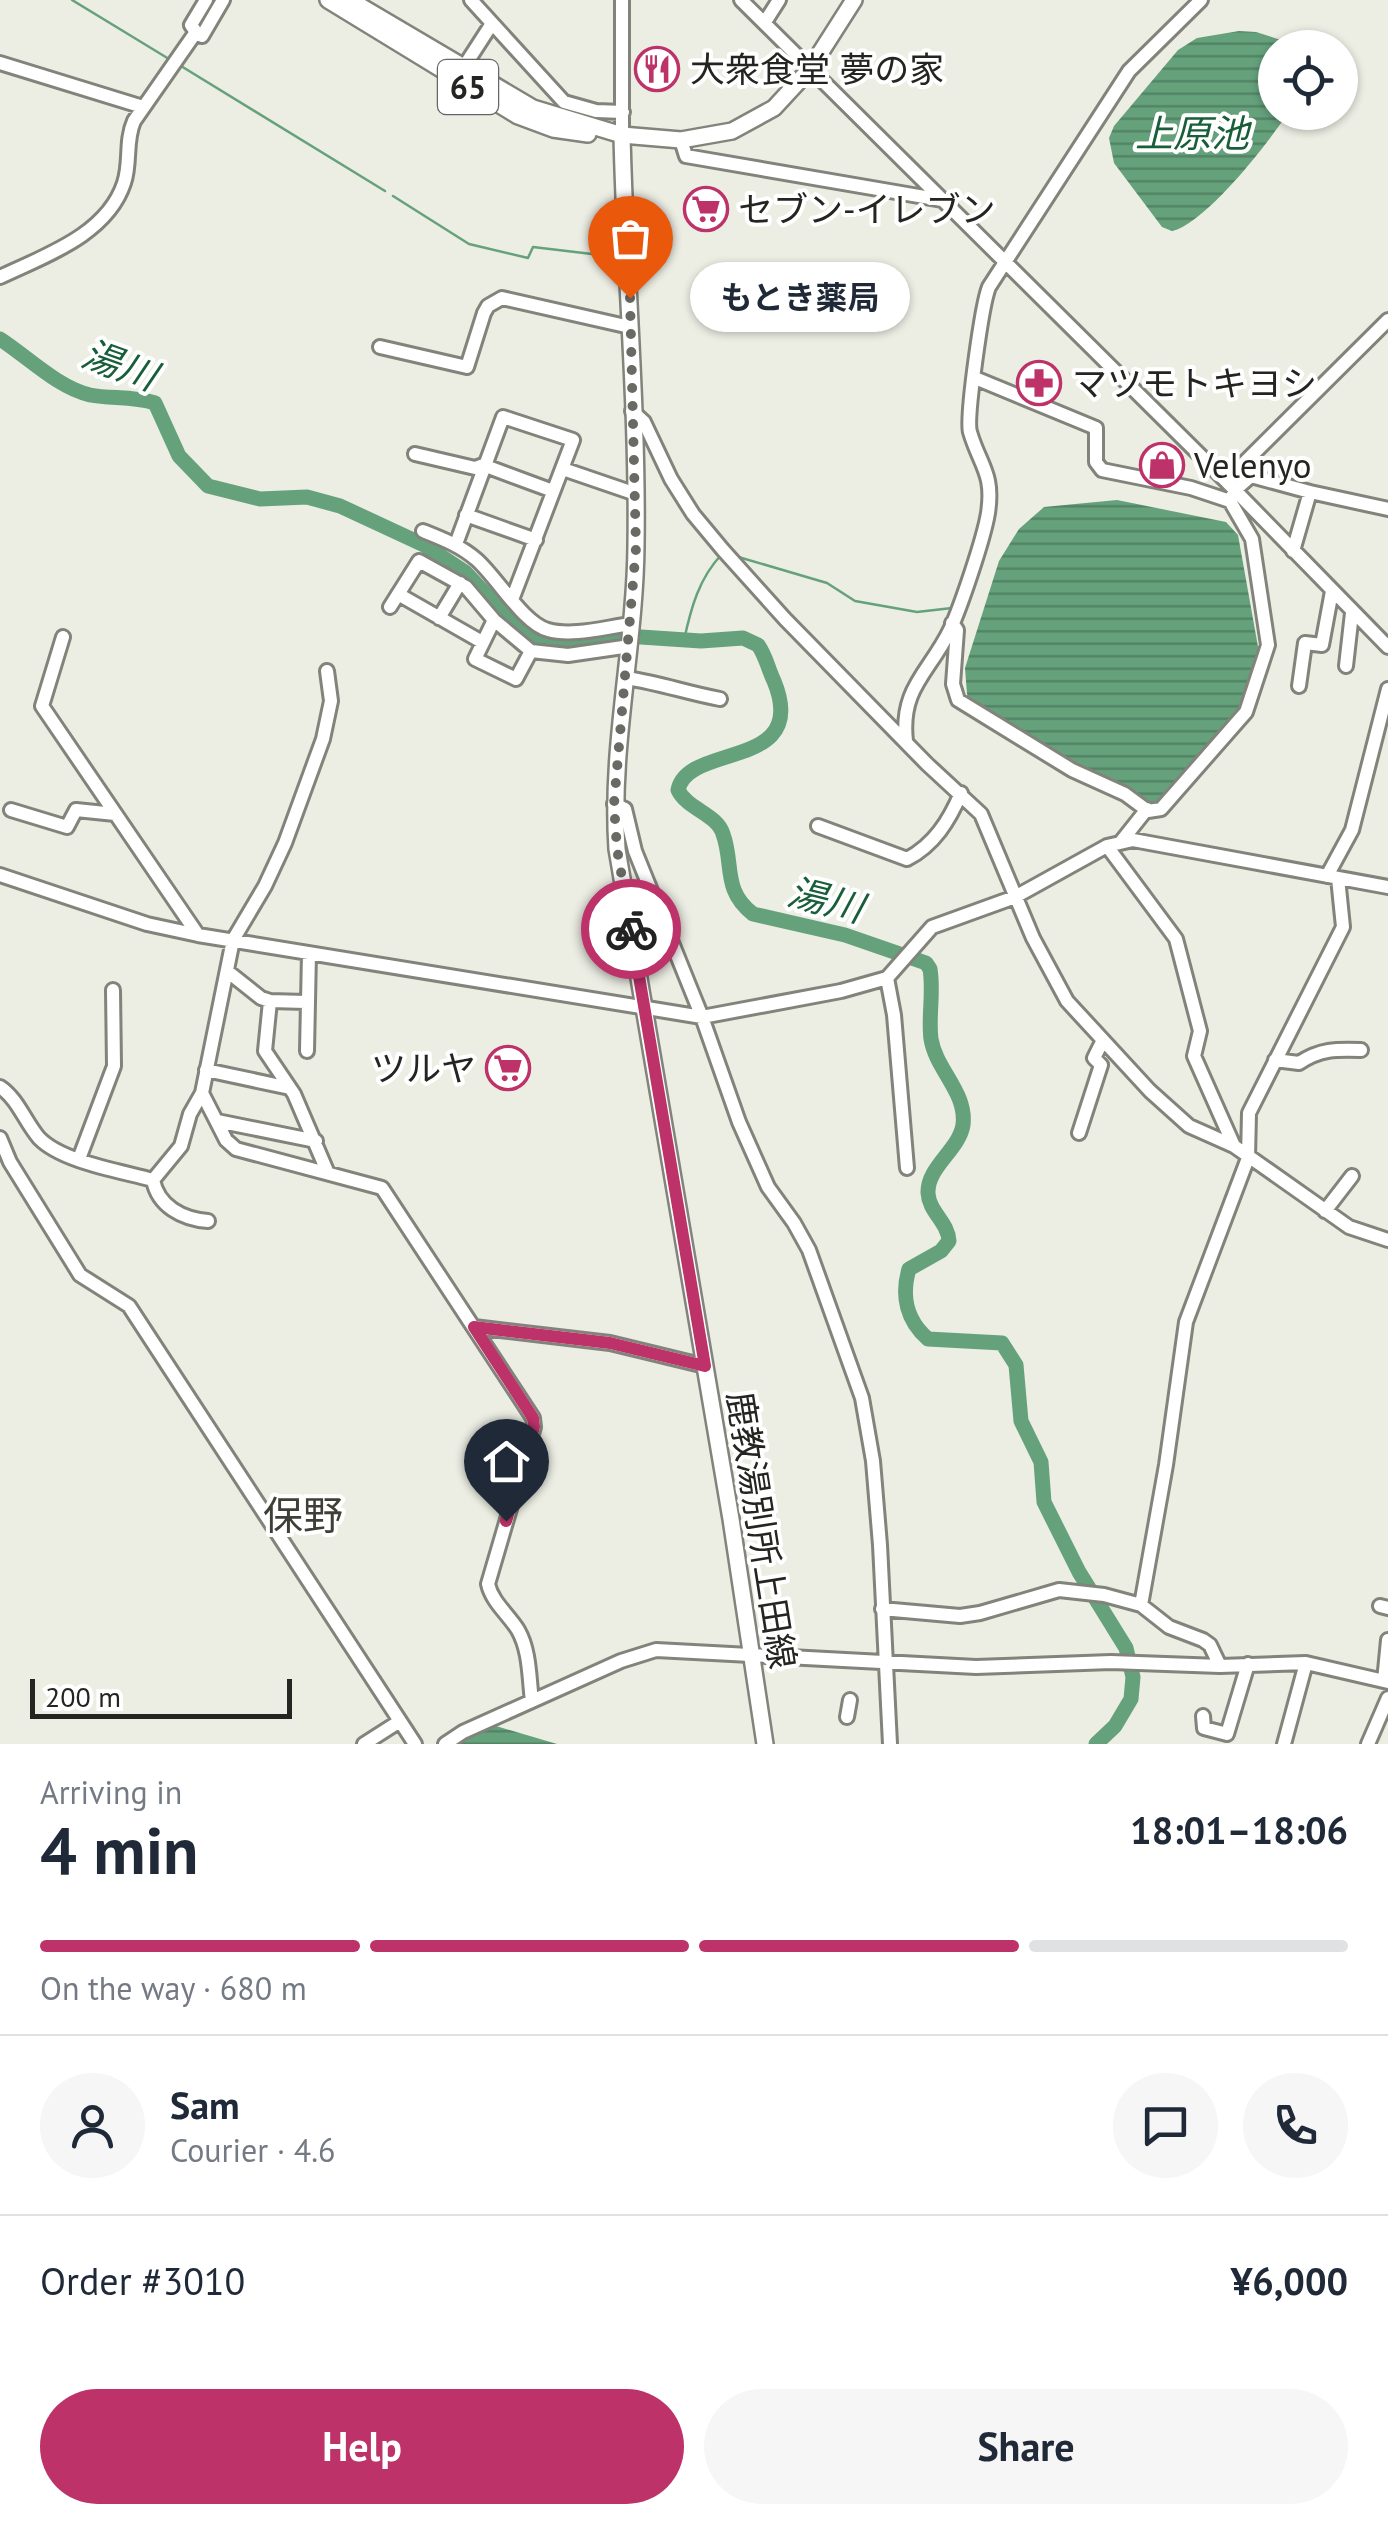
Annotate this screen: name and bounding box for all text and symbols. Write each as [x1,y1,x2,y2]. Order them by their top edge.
map controls [1258,30,1358,130]
button: locate [1258,30,1358,130]
restaurant icon: 大衆食堂 夢の家 [634,46,680,92]
place label: 大衆食堂 夢の家 [690,46,944,92]
road number: 65 [438,60,498,114]
water label: 上原池 [1135,108,1253,157]
supermarket icon: セブン-イレブン [683,186,729,232]
place label: セブン-イレブン [738,186,996,232]
pin [588,196,673,299]
icon: bag [603,211,658,266]
callout: もとき薬局 [690,263,910,333]
text: もとき薬局 [720,276,880,318]
water label: 湯川 [76,328,168,401]
pharmacy icon: マツモトキヨシ [1016,360,1062,406]
place label: マツモトキヨシ [1072,360,1317,406]
shop icon: Velenyo [1139,442,1185,488]
place label: Velenyo [1193,442,1311,488]
water label: 湯川 [783,866,873,933]
courier [581,879,681,979]
icon: bike [604,902,659,957]
place label: ツルヤ [371,1045,476,1091]
supermarket icon: ツルヤ [485,1045,531,1091]
street label: 鹿教湯別所上田線 [717,1388,807,1672]
pin [464,1419,549,1522]
icon: home [479,1434,534,1489]
district label: 保野 [263,1489,343,1541]
scale bar [30,1674,292,1718]
text: 200 m [45,1678,121,1715]
text: Arriving in [40,1771,182,1813]
text: 18:01–18:06 [1130,1805,1348,1854]
text: 4 min [40,1808,199,1892]
text: On the way · 680 m [40,1967,307,2009]
button: person [40,2073,145,2178]
button: chat [1113,2073,1218,2178]
button: phone [1243,2073,1348,2178]
text: Sam [170,2080,240,2129]
text: Courier · 4.6 [170,2129,336,2171]
text: Order #3010 [40,2256,245,2305]
text: ¥6,000 [1231,2256,1348,2305]
button: Help [40,2389,684,2504]
button: Share [704,2389,1348,2504]

